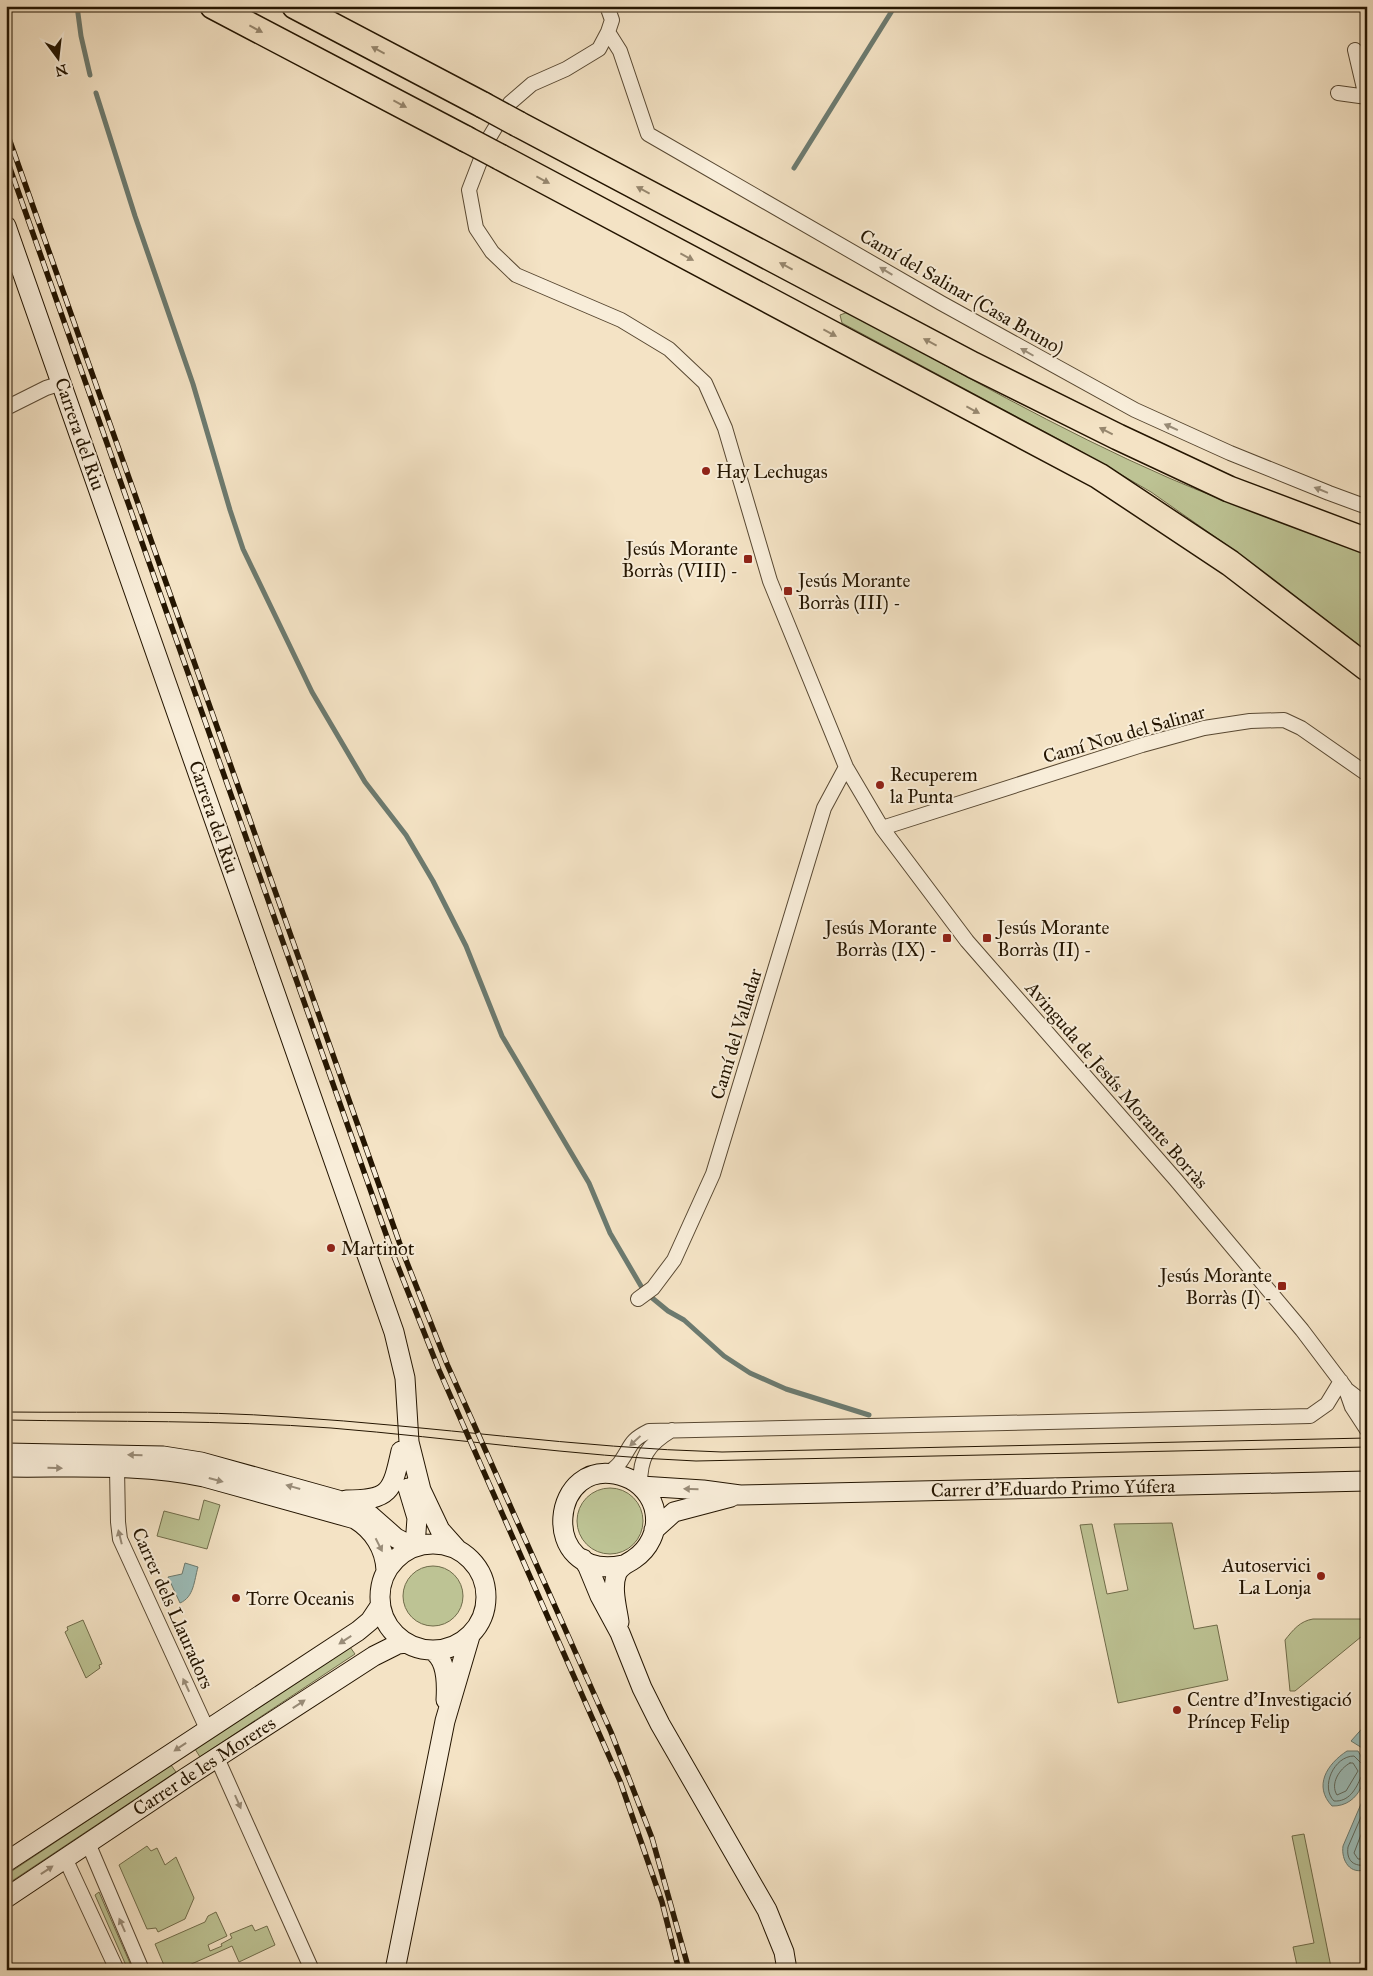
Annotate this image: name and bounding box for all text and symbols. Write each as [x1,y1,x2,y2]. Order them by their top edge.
one-way arrow [249,25,263,33]
north arrow [32,32,82,82]
one-way arrow [371,46,386,54]
text: N [53,60,69,80]
one-way arrow [393,100,407,108]
one-way arrow [536,176,551,184]
one-way arrow [635,186,650,194]
street label: Camí del Salinar (Casa Bruno) [855,224,1068,361]
one-way arrow [679,253,694,261]
one-way arrow [779,262,794,270]
one-way arrow [880,267,893,276]
one-way arrow [823,329,837,337]
one-way arrow [923,338,937,346]
one-way arrow [1020,348,1034,357]
street label: Carrera del Riu [50,375,110,493]
one-way arrow [966,406,981,414]
one-way arrow [1164,422,1178,430]
one-way arrow [1099,427,1113,435]
place label: Hay Lechugas [716,460,828,484]
marker: Hay Lechugas [700,465,712,477]
one-way arrow [1313,486,1328,494]
place label: Jesús Morante Borràs (VIII) - [622,537,738,583]
marker: Jesús Morante Borràs (VIII) - [742,553,754,565]
place label: Jesús Morante Borràs (III) - [796,569,910,615]
marker: Jesús Morante Borràs (III) - [782,585,794,597]
street label: Camí Nou del Salinar [1040,700,1208,768]
street label: Carrera del Riu [184,758,244,876]
place label: Recuperem la Punta [890,763,978,808]
marker: Recuperem la Punta [874,779,886,791]
place label: Jesús Morante Borràs (IX) - [823,916,937,962]
place label: Jesús Morante Borràs (II) - [995,916,1109,962]
marker: Jesús Morante Borràs (IX) - [941,932,953,944]
marker: Jesús Morante Borràs (II) - [981,932,993,944]
street label: Camí del Valladar [705,965,767,1102]
street label: Avinguda de Jesús Morante Borràs [1019,976,1213,1194]
place label: Martinot [341,1237,415,1260]
marker: Martinot [325,1242,337,1254]
place label: Jesús Morante Borràs (I) - [1158,1264,1272,1310]
marker: Jesús Morante Borràs (I) - [1276,1280,1288,1292]
one-way arrow [629,1435,641,1447]
one-way arrow [126,1451,142,1459]
one-way arrow [47,1464,63,1472]
street label: Carrer d'Eduardo Primo Yúfera [931,1474,1176,1502]
one-way arrow [209,1476,224,1484]
one-way arrow [286,1483,301,1491]
one-way arrow [683,1485,699,1493]
street label: Carrer dels Llauradors [127,1524,219,1692]
one-way arrow [116,1529,124,1544]
one-way arrow [375,1538,383,1552]
place label: Autoservici La Lonja [1221,1554,1312,1599]
marker: Autoservici La Lonja [1315,1570,1327,1582]
place label: Torre Oceanis [246,1587,354,1610]
marker: Torre Oceanis [230,1592,242,1604]
one-way arrow [339,1635,352,1644]
one-way arrow [182,1678,190,1692]
place label: Centre d'Investigació Príncep Felip [1187,1688,1352,1733]
one-way arrow [293,1700,306,1709]
marker: Centre d'Investigació Príncep Felip [1171,1704,1183,1716]
street label: Carrer de les Moreres [128,1711,280,1821]
one-way arrow [173,1743,187,1752]
one-way arrow [234,1795,242,1809]
one-way arrow [40,1866,53,1875]
one-way arrow [118,1918,126,1932]

